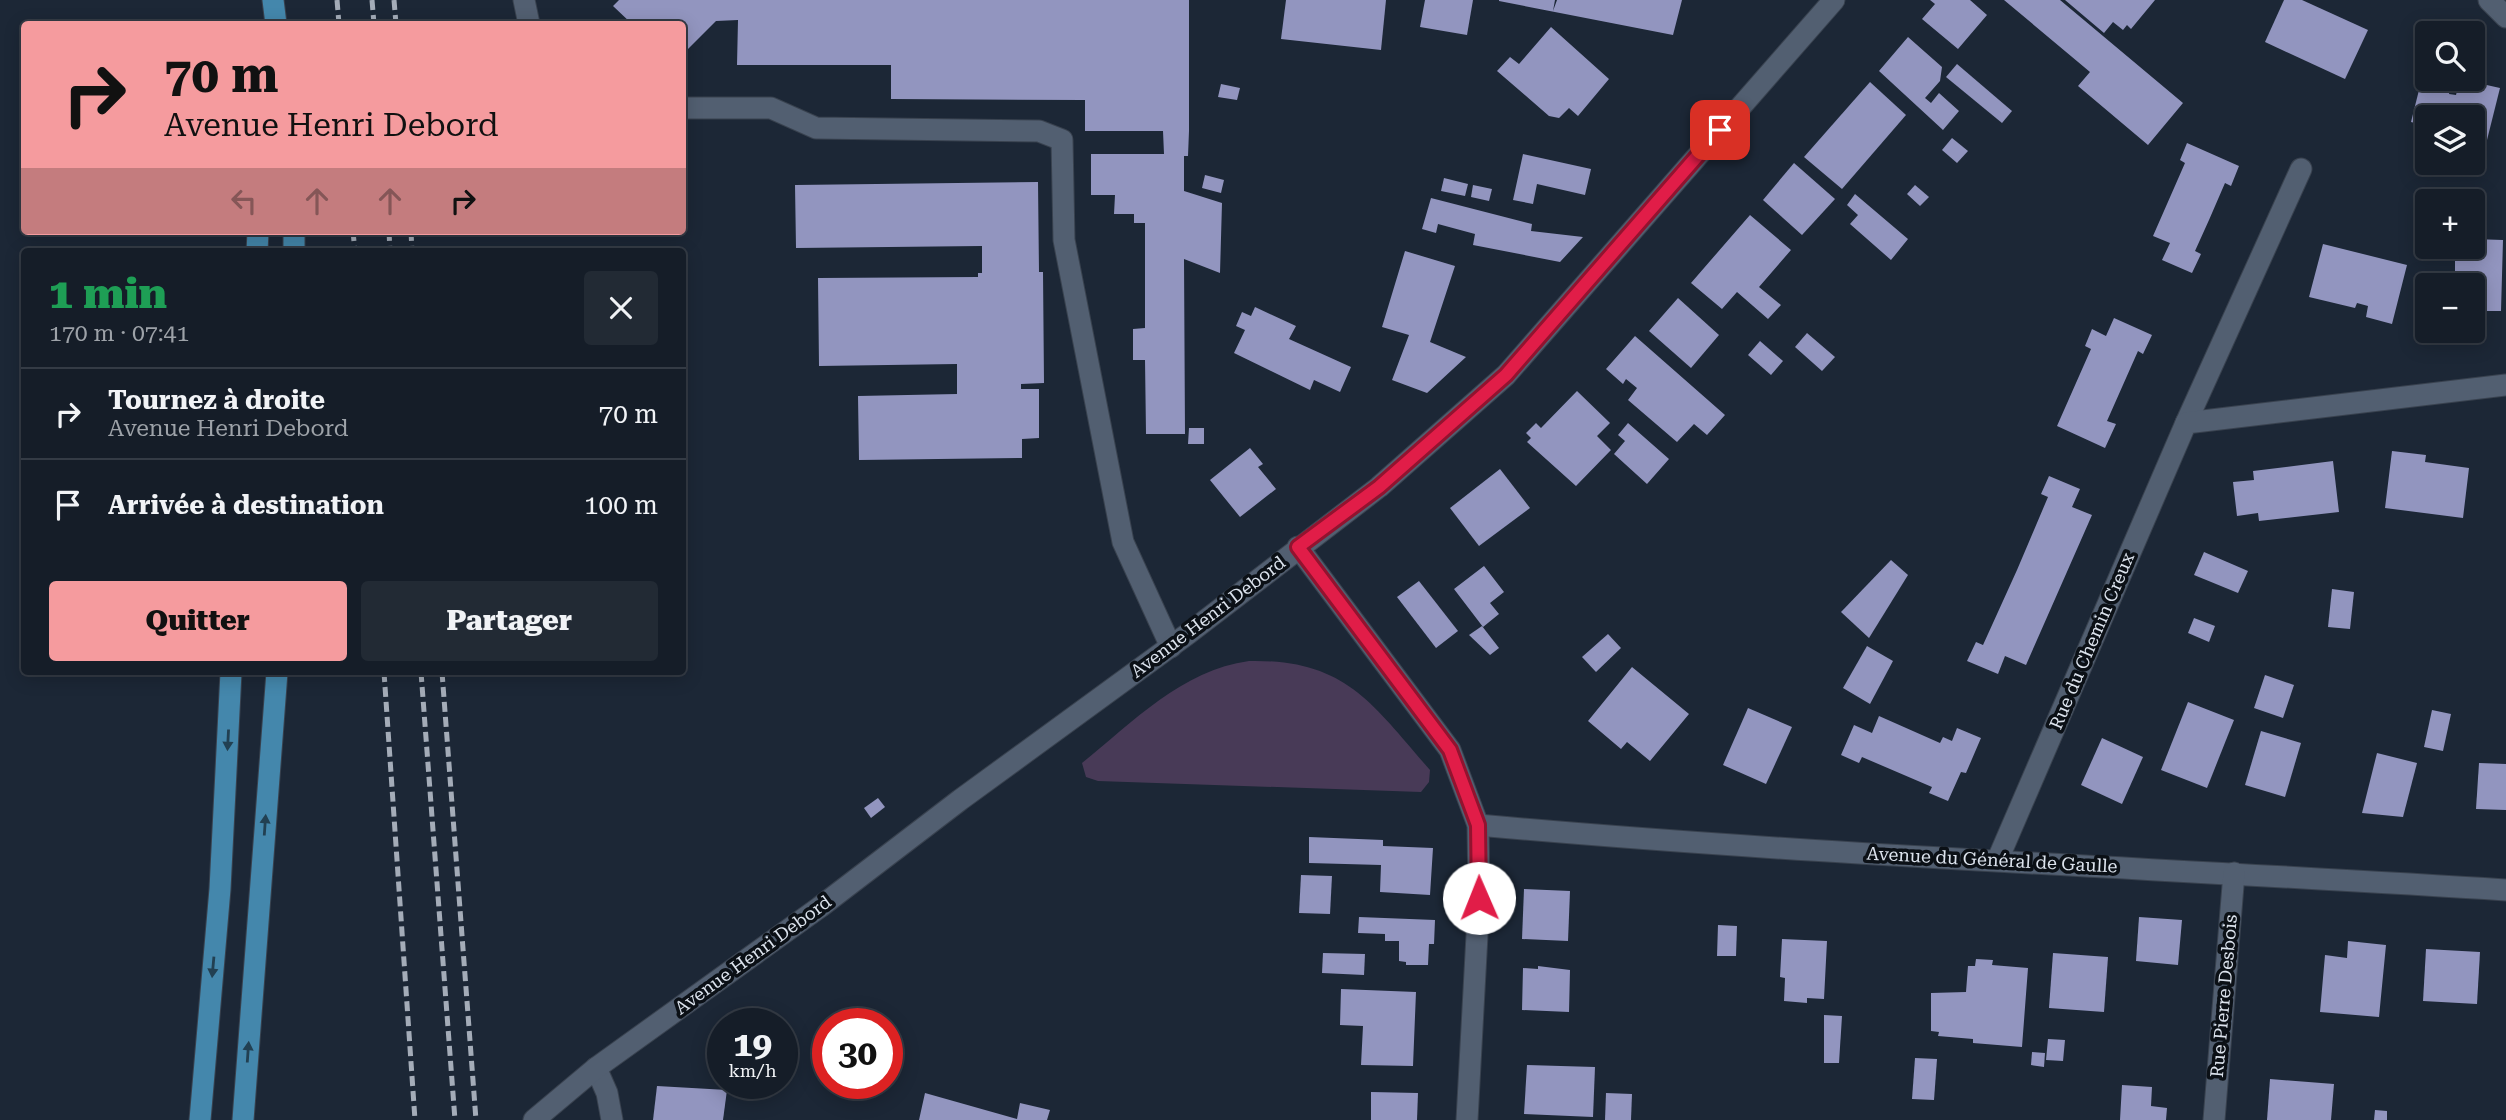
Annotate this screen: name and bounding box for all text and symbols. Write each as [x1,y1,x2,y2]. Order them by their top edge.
map controls [2415,21,2485,343]
button: search [2415,21,2485,91]
text: 70 m [164,47,279,104]
icon: right [49,49,140,140]
pin [1690,100,1750,160]
button: layers [2415,105,2485,175]
text: Avenue Henri Debord [164,106,499,144]
icon: arrive [1701,111,1739,149]
icon: left [225,182,263,220]
icon: ahead [298,182,336,220]
icon: ahead [371,182,409,220]
icon: right [444,182,482,220]
button: + [2415,189,2485,259]
text: 1 min [49,269,167,318]
button: close [584,271,658,345]
button: − [2415,273,2485,343]
text: 170 m · 07:41 [49,320,189,347]
text: Tournez à droite [108,385,325,415]
icon: right [49,395,87,433]
text: 70 m [599,399,658,429]
text: Avenue Henri Debord [108,415,349,442]
icon: arrive [49,486,87,524]
text: Arrivée à destination [108,490,384,520]
text: 100 m [584,490,658,520]
street label: Rue du Chemin Creux [2045,549,2139,732]
street label: Avenue Henri Debord [1126,551,1290,682]
button: Quitter [49,581,347,661]
button: Partager [361,581,658,661]
one-way arrow [222,729,233,751]
one-way arrow [260,814,271,836]
street label: Avenue du Général de Gaulle [1866,842,2118,877]
position arrow [1442,861,1516,935]
street label: Avenue Henri Debord [670,891,835,1018]
street label: Rue Pierre Desbois [2206,914,2241,1078]
one-way arrow [207,956,218,978]
speed limit sign: 30 [812,1008,903,1099]
text: 19 [733,1024,772,1065]
one-way arrow [243,1041,254,1063]
text: km/h [728,1060,777,1081]

